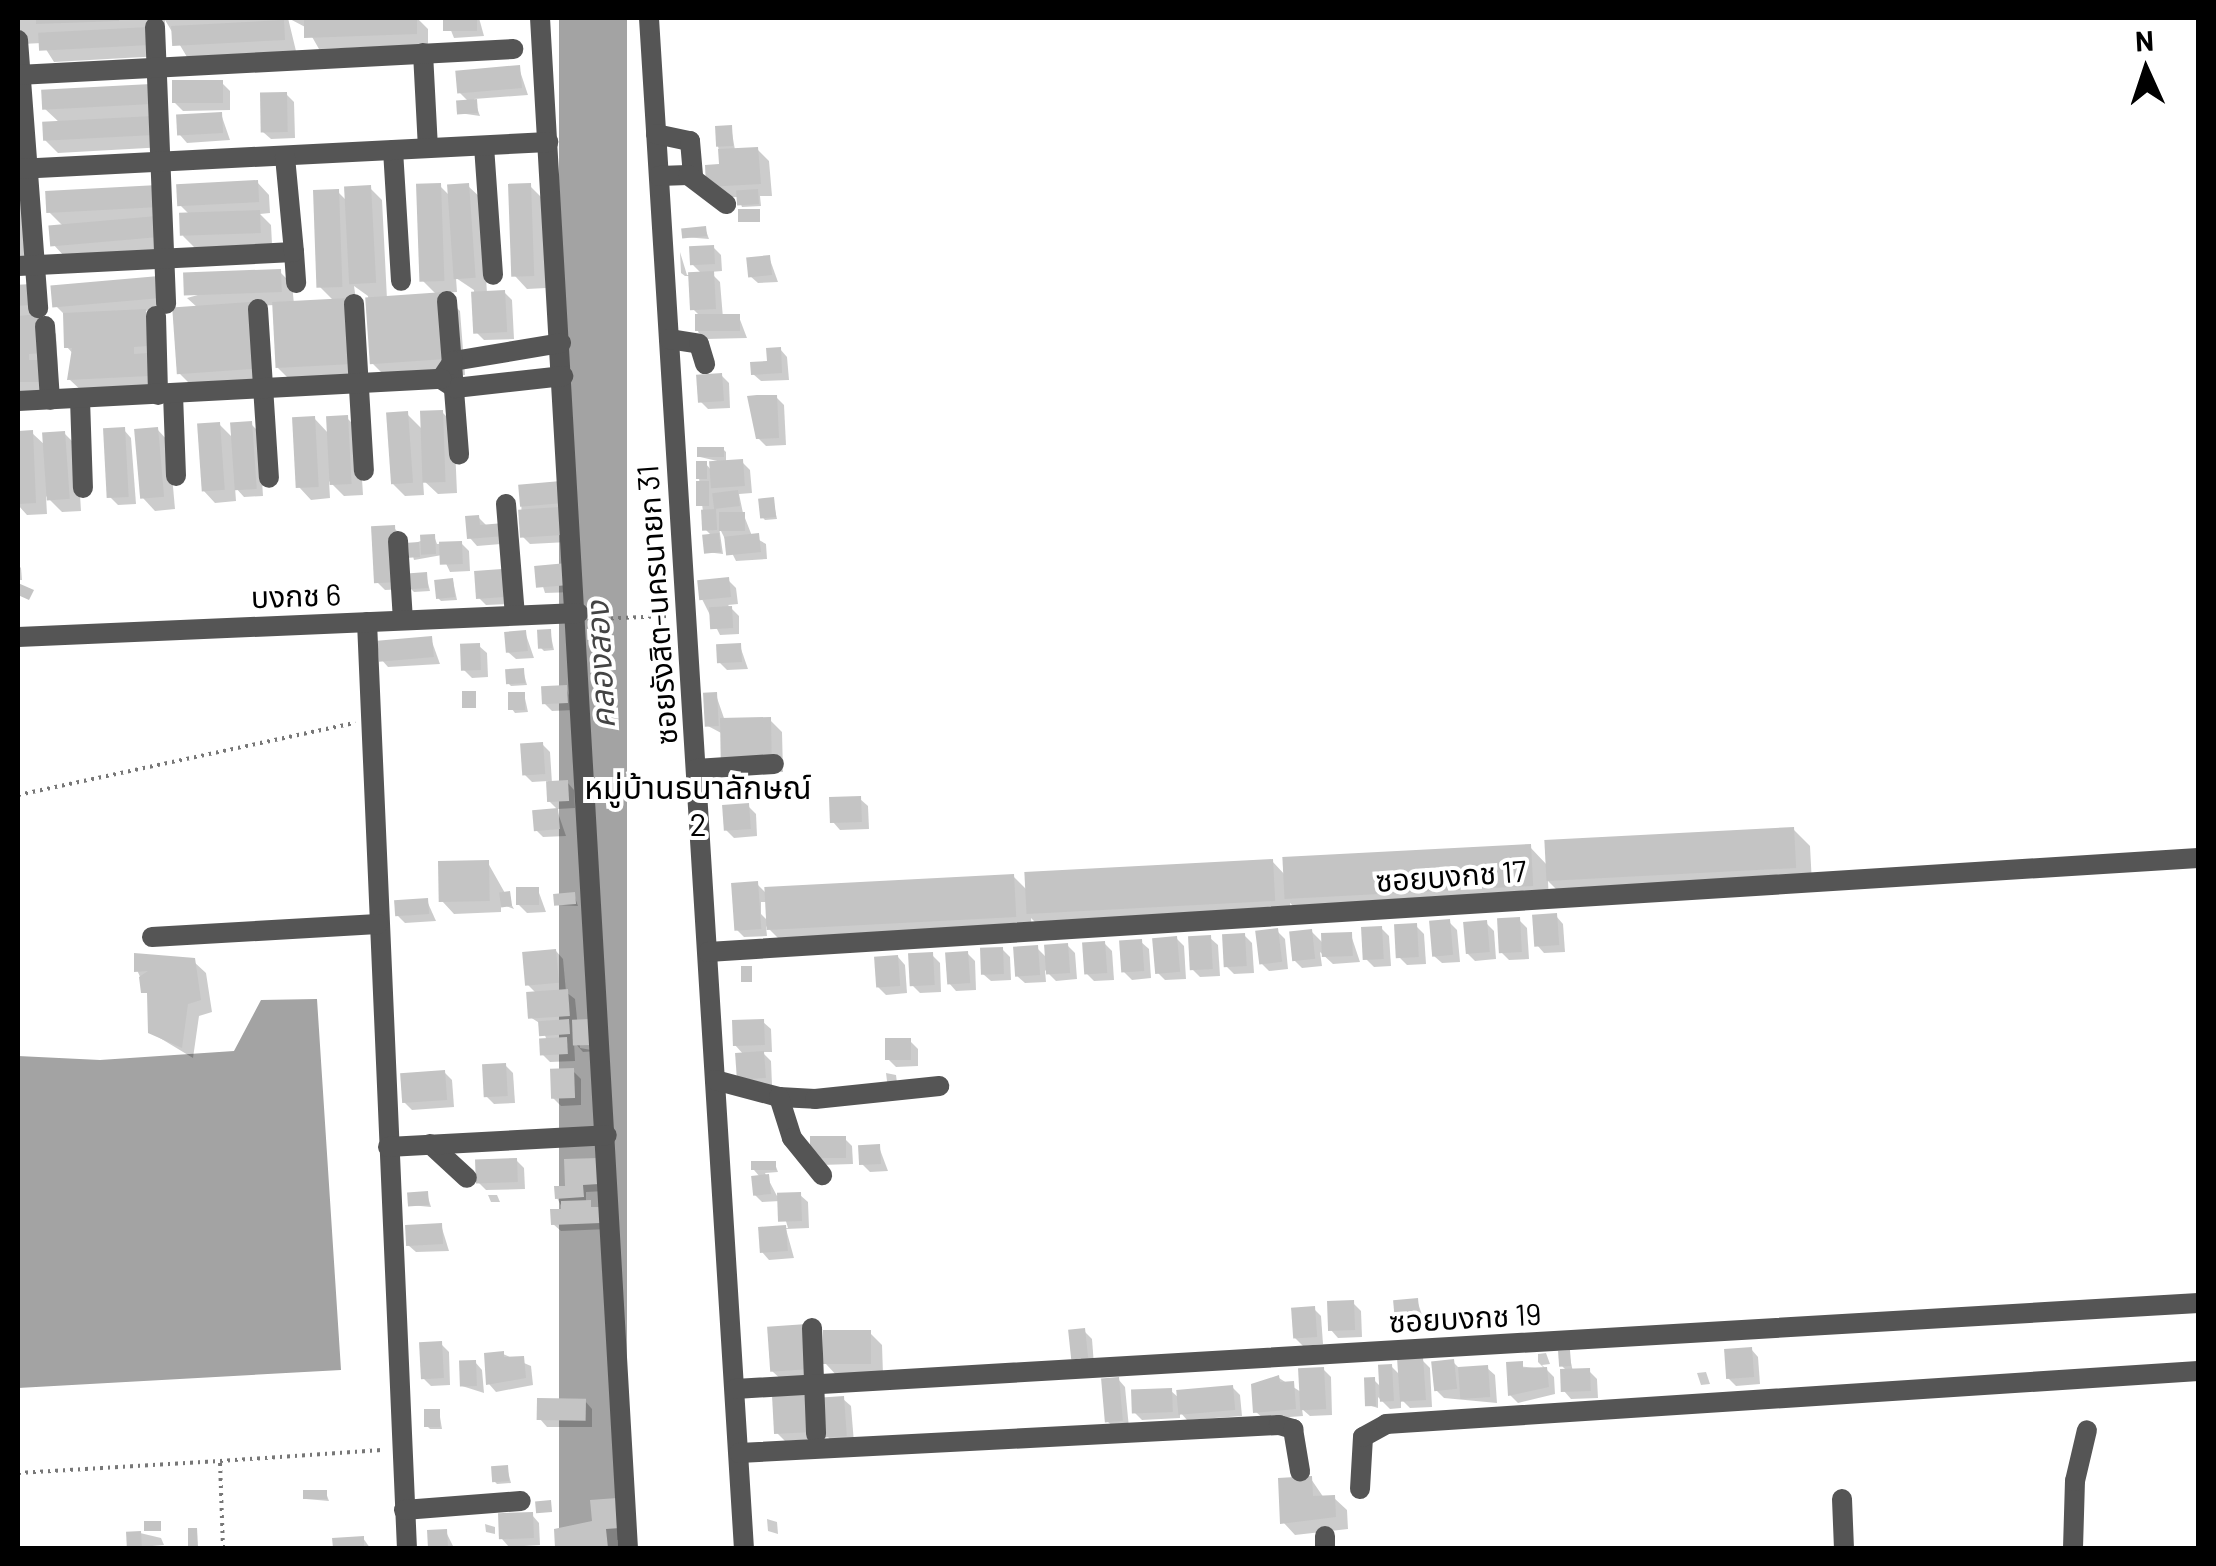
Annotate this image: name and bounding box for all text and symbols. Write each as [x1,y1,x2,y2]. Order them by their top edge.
north arrow [2096,20,2196,120]
text: N [2134,23,2155,58]
street label: ซอยรังสิต-นครนายก 31 [628,464,684,746]
street label: บงกช 6 [250,575,342,615]
water label: คลองสอง [576,600,622,730]
district label: หมู่บ้านธนาลักษณ์ 2 [584,768,812,843]
street label: ซอยบงกช 17 [1374,852,1528,898]
street label: ซอยบงกช 19 [1388,1295,1542,1339]

